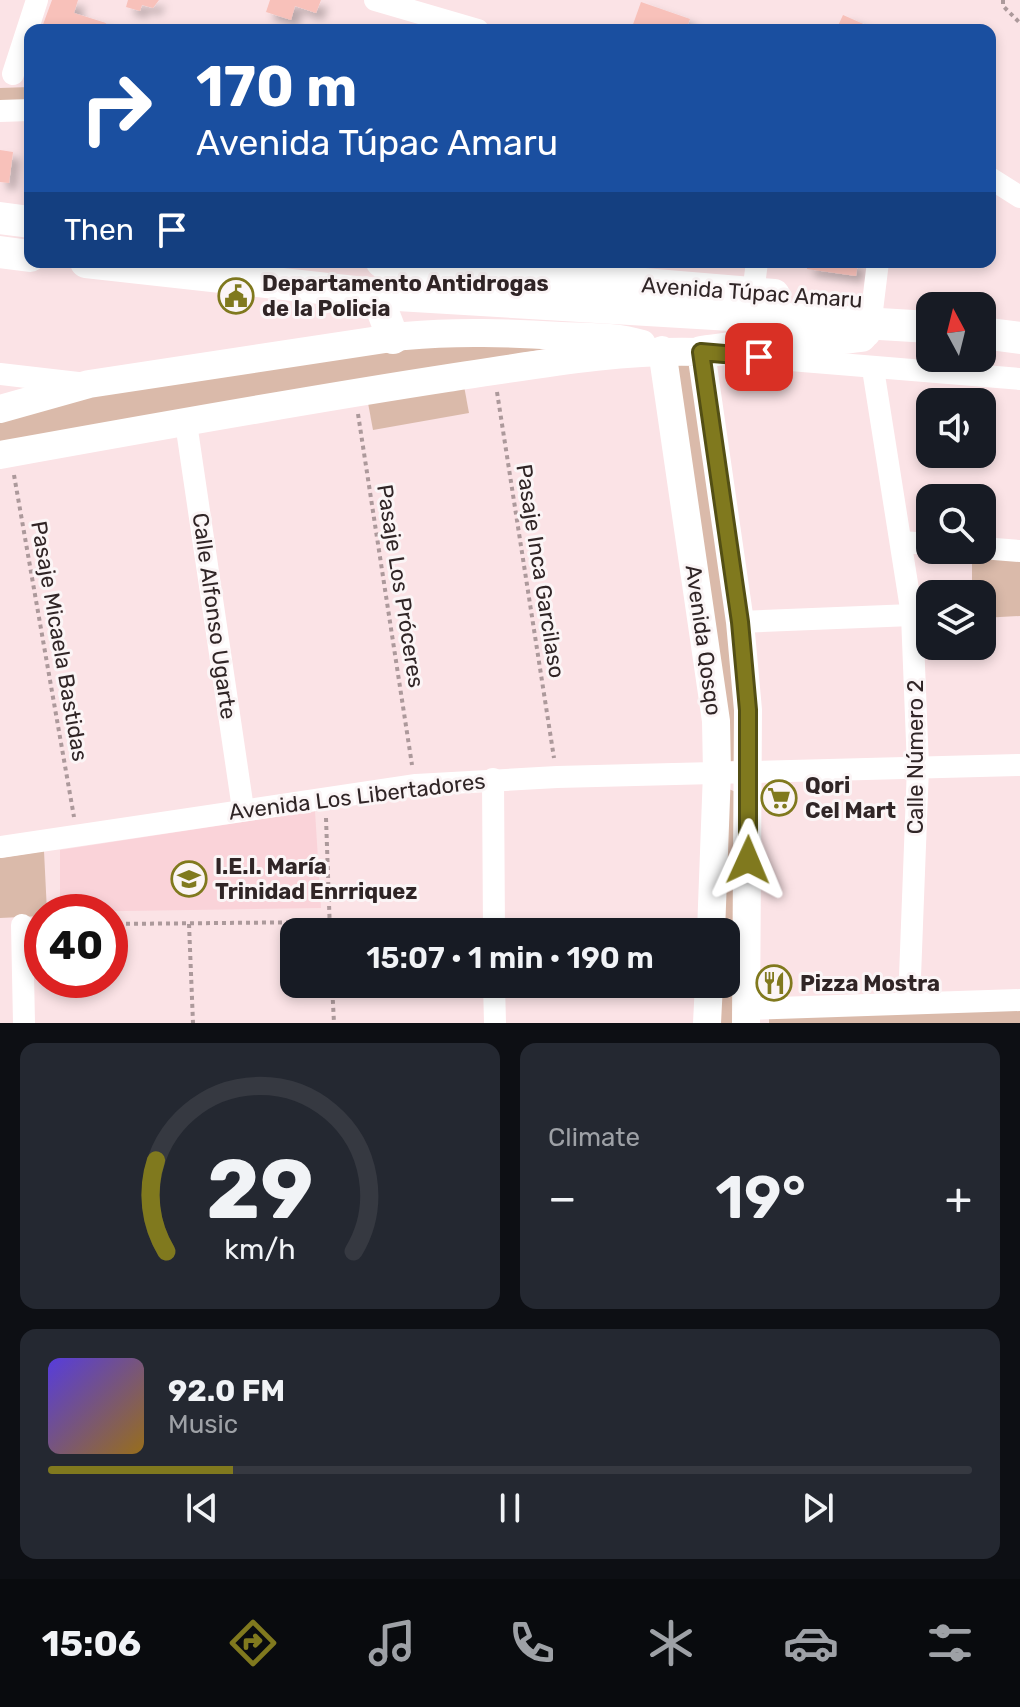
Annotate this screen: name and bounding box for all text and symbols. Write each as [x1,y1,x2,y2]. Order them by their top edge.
text: 170 m [196,54,357,120]
icon: right [64,56,168,160]
text: Avenida Túpac Amaru [196,121,558,164]
icon: arrive [150,208,194,252]
text: Then [64,212,134,248]
place label: Departamento Antidrogas de la Policia [262,270,549,322]
street label: Avenida Túpac Amaru [641,271,863,314]
public building icon: Departamento Antidrogas de la Policia [217,277,255,315]
north arrow [916,292,996,372]
map controls [916,292,996,660]
pin [725,323,793,391]
icon: arrive [737,335,781,379]
button: sound [916,388,996,468]
street label: Pasaje Inca Garcilaso [510,462,571,680]
street label: Pasaje Los Próceres [371,483,430,690]
button: search [916,484,996,564]
street label: Calle Alfonso Ugarte [187,511,242,721]
street label: Pasaje Micaela Bastidas [25,519,94,763]
street label: Avenida Qosqo [680,563,727,717]
button: layers [916,580,996,660]
street label: Calle Número 2 [902,680,929,834]
street label: Avenida Los Libertadores [227,767,487,826]
place label: Qori Cel Mart [805,772,896,824]
supermarket icon: Qori Cel Mart [760,779,798,817]
position arrow [706,818,790,902]
place label: I.E.I. María Trinidad Enrriquez [215,853,418,905]
school or university icon: I.E.I. María Trinidad Enrriquez [170,860,208,898]
speed limit sign: 40 [24,894,128,998]
text: 15:07 · 1 min · 190 m [366,940,654,976]
restaurant icon: Pizza Mostra [755,964,793,1002]
place label: Pizza Mostra [800,970,940,997]
text: Climate [548,1122,640,1153]
text: 29 [206,1140,314,1239]
text: 19° [715,1162,806,1233]
text: − [548,1172,577,1224]
text: + [945,1172,972,1224]
text: km/h [224,1232,296,1266]
text: 92.0 FM [168,1373,285,1409]
text: Music [168,1409,238,1440]
icon: previous [180,1486,224,1530]
icon: pause [488,1486,532,1530]
icon: next [796,1486,840,1530]
icon: directions [225,1615,281,1671]
icon: music [364,1615,420,1671]
icon: phone [504,1615,560,1671]
icon: climate [643,1615,699,1671]
icon: car [783,1615,839,1671]
icon: filters [922,1615,978,1671]
text: 15:06 [42,1622,141,1665]

